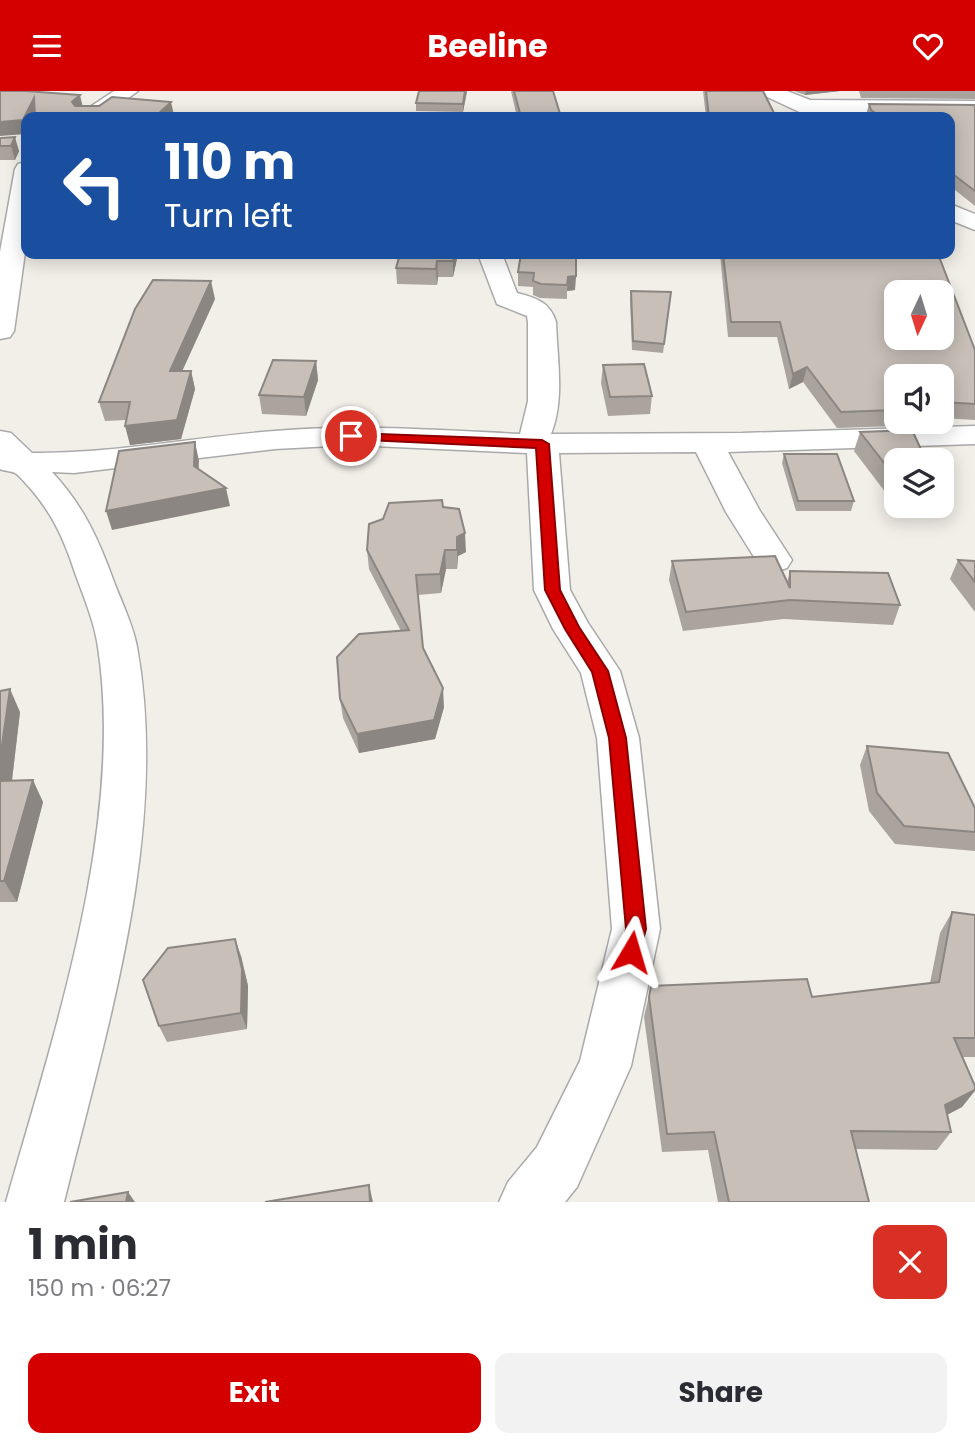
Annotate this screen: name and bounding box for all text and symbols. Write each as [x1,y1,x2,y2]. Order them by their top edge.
text: Beeline [427,23,548,68]
icon: menu [28,27,66,65]
icon: heart [909,27,947,65]
text: 110 m [164,128,295,196]
icon: left [49,140,140,231]
text: Turn left [164,193,293,238]
north arrow [884,280,954,350]
map controls [884,280,954,518]
button: sound [884,364,954,434]
pin [321,406,381,466]
icon: arrive [332,417,370,455]
button: layers [884,448,954,518]
position arrow [594,915,668,989]
text: 1 min [28,1215,138,1274]
button: close [873,1225,947,1299]
text: 150 m · 06:27 [28,1272,171,1304]
button: Exit [28,1353,481,1433]
button: Share [495,1353,947,1433]

